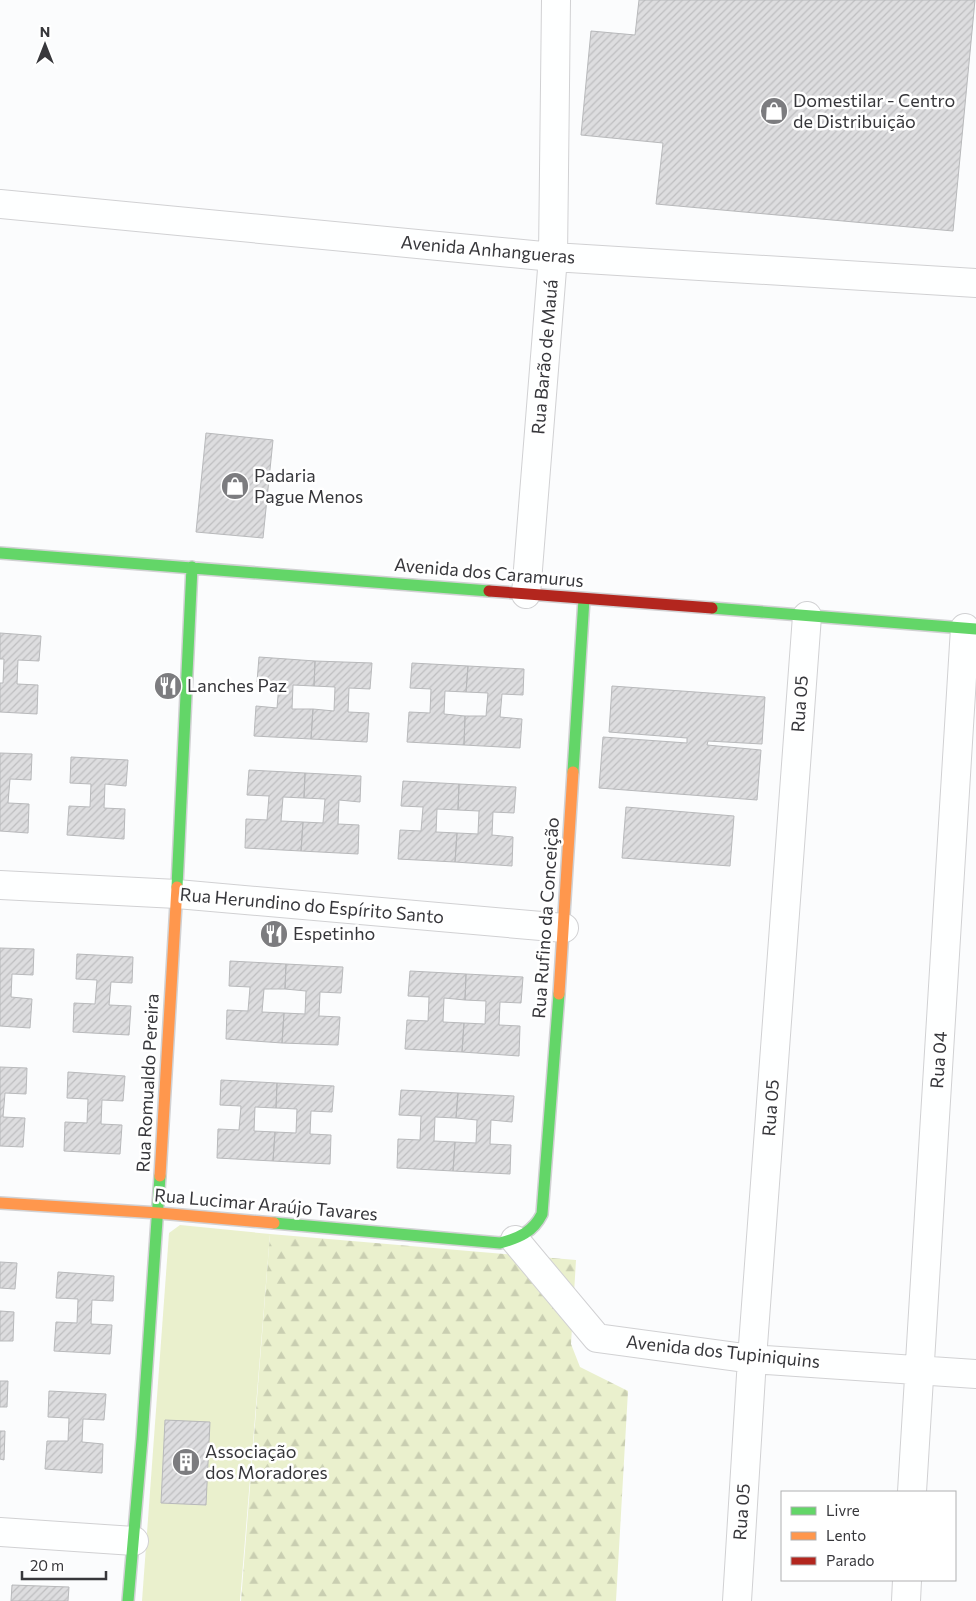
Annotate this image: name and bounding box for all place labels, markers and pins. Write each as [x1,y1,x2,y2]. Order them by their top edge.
place label: Domestilar - Centro de Distribuição [793,89,955,132]
shop icon: Domestilar - Centro de Distribuição [759,96,789,126]
place label: Padaria Pague Menos [254,464,363,507]
shop icon: Padaria Pague Menos [220,471,250,501]
restaurant icon: Lanches Paz [153,671,183,701]
place label: Lanches Paz [187,674,287,696]
restaurant icon: Espetinho [259,919,289,949]
place label: Espetinho [293,922,375,944]
place label: Associação dos Moradores [205,1440,328,1483]
building icon: Associação dos Moradores [171,1447,201,1477]

